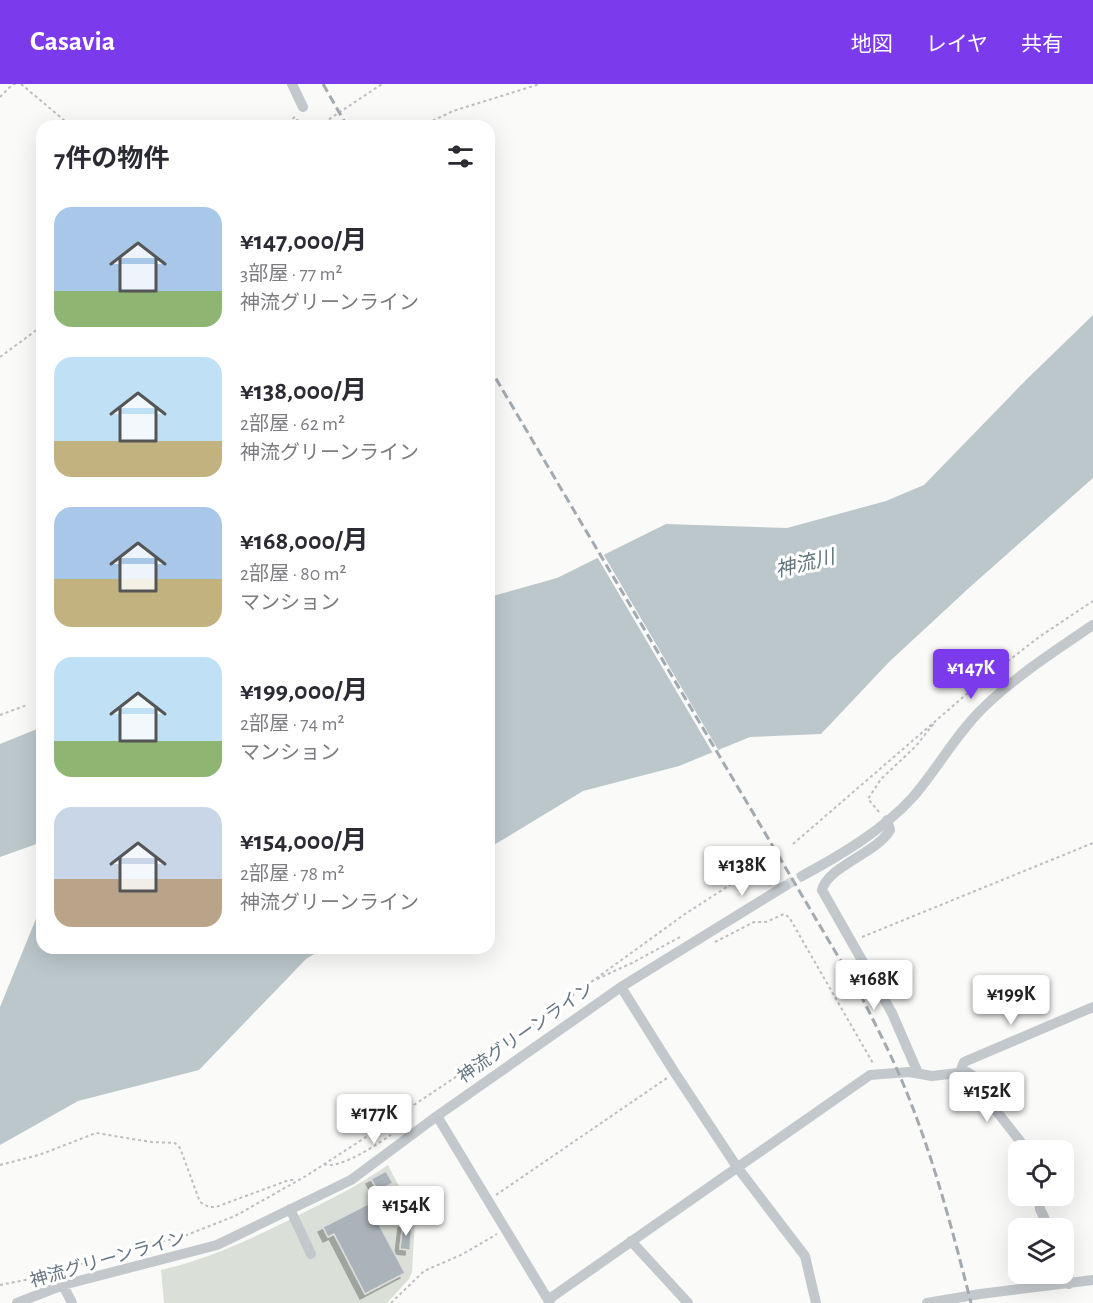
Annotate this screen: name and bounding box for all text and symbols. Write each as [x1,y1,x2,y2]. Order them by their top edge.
text: Casavia [30,28,115,56]
text: 地図 [851,34,893,55]
text: レイヤ [926,34,988,55]
text: 共有 [1021,34,1063,55]
icon: filters [444,140,477,173]
text: 7件の物件 [54,146,169,172]
text: ¥147,000/月 [240,228,367,254]
icon: home [102,231,174,303]
text: 3部屋 · 77 m² [240,264,342,284]
text: 神流グリーンライン [240,293,419,313]
text: ¥138,000/月 [240,378,367,404]
icon: home [102,381,174,453]
text: 2部屋 · 62 m² [240,414,345,434]
text: 神流グリーンライン [240,443,419,463]
text: ¥168,000/月 [240,528,368,554]
icon: home [102,531,174,603]
water label: 神流川 [773,546,838,581]
text: 2部屋 · 80 m² [240,564,347,584]
text: マンション [240,593,340,613]
pin: ¥147K [929,649,1013,700]
text: ¥147K [947,658,995,678]
text: ¥199,000/月 [240,678,368,704]
icon: home [102,681,174,753]
text: 2部屋 · 74 m² [240,714,345,734]
text: マンション [240,743,340,763]
text: ¥154,000/月 [240,828,367,854]
icon: home [102,831,174,903]
pin: ¥138K [700,846,784,897]
text: ¥138K [718,855,766,875]
text: 2部屋 · 78 m² [240,864,344,884]
text: 神流グリーンライン [240,893,419,913]
pin: ¥168K [832,960,916,1011]
text: ¥168K [850,969,898,989]
pin: ¥199K [969,975,1053,1026]
street label: 神流グリーンライン [454,978,597,1087]
text: ¥199K [987,984,1035,1004]
pin: ¥152K [945,1072,1029,1123]
text: ¥152K [963,1081,1011,1101]
pin: ¥177K [332,1094,416,1145]
text: ¥177K [351,1103,397,1123]
map controls [1008,1140,1074,1284]
button: locate [1008,1140,1074,1206]
pin: ¥154K [364,1186,448,1237]
text: ¥154K [382,1195,430,1215]
button: layers [1008,1218,1074,1284]
street label: 神流グリーンライン [28,1227,188,1291]

